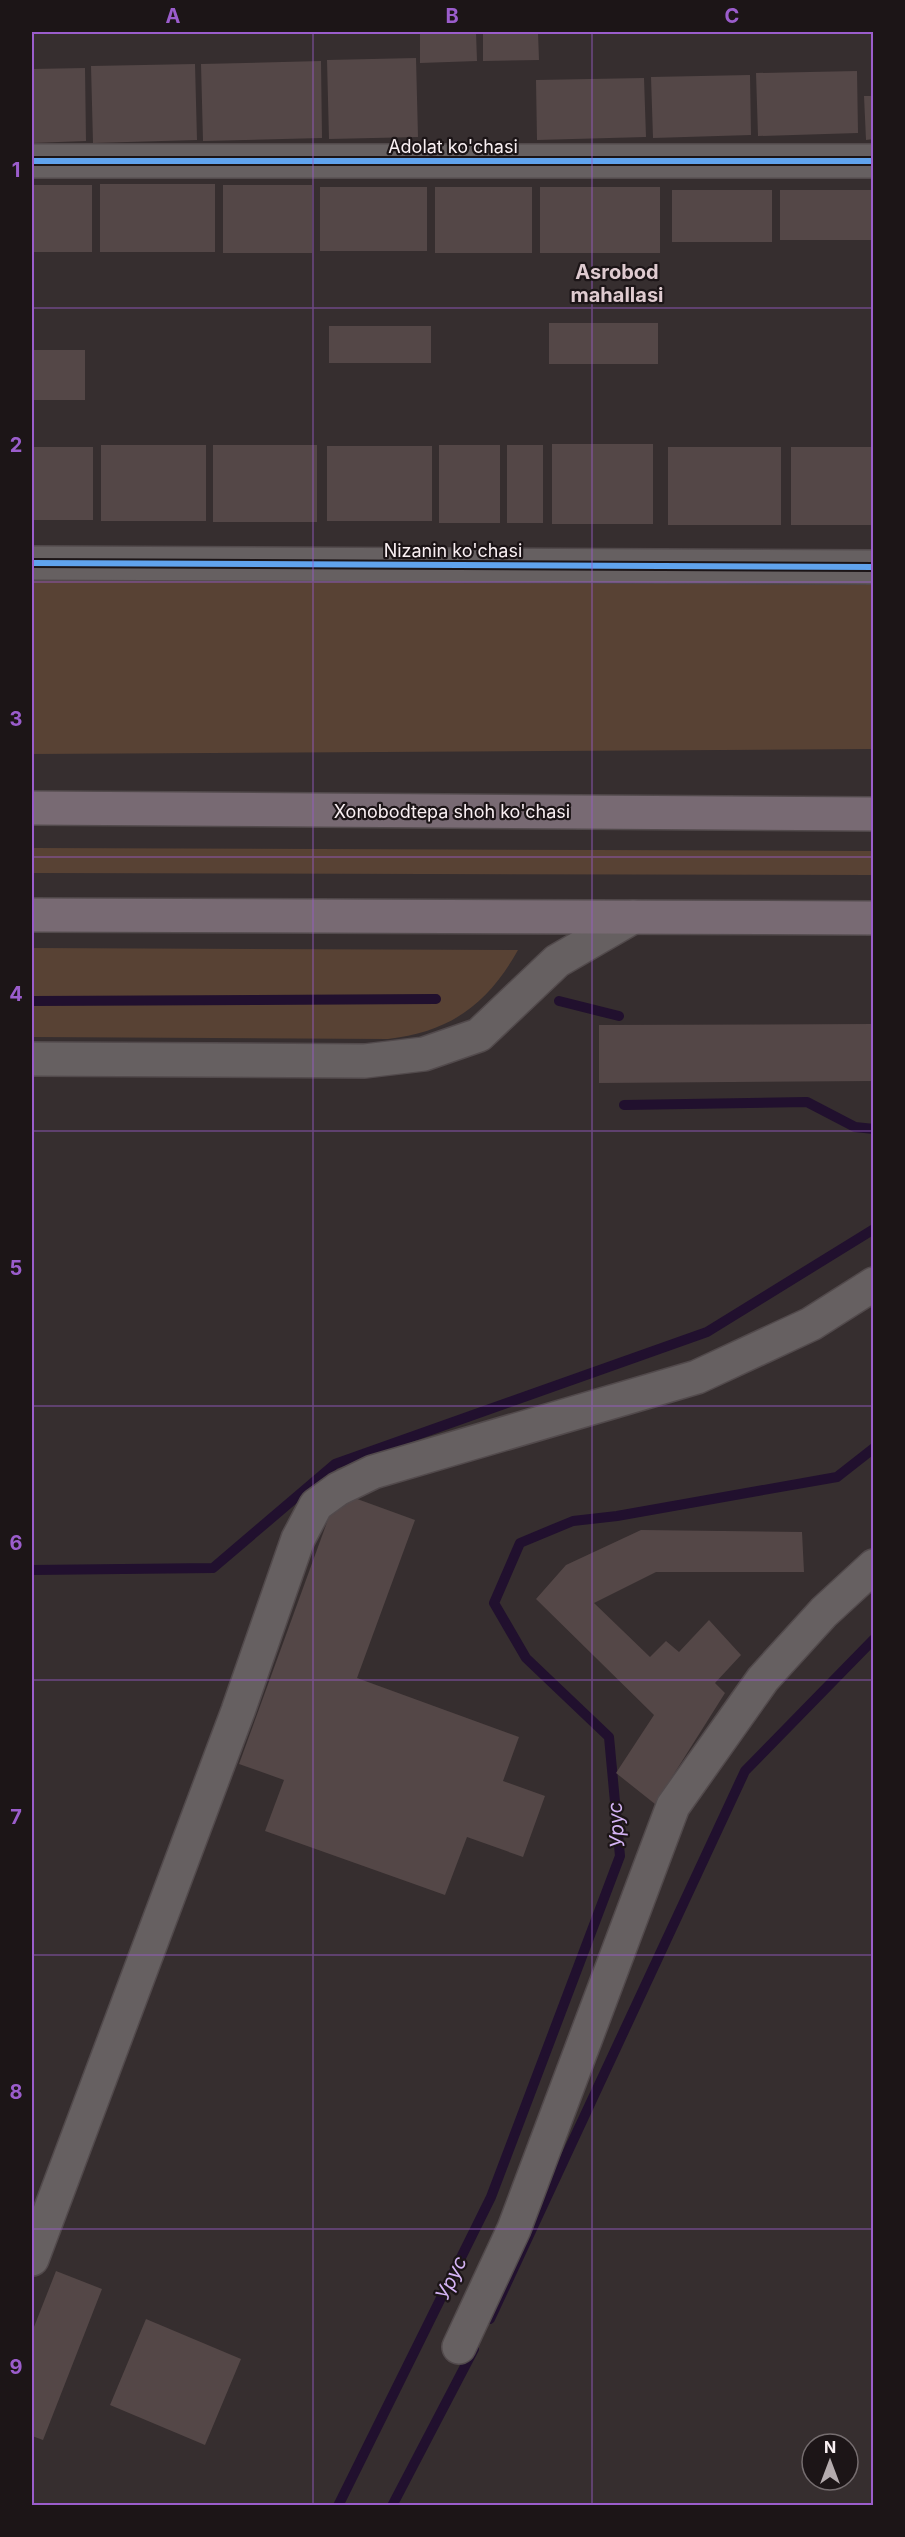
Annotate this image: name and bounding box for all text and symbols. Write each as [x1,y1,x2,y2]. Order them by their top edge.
text: A [166,4,181,28]
text: B [445,4,459,28]
text: C [725,4,739,28]
street label: Adolat ko'chasi [388,136,518,157]
text: 1 [12,158,20,182]
district label: Asrobod mahallasi [571,260,664,307]
text: 2 [10,433,22,457]
street label: Nizanin ko'chasi [384,540,522,561]
text: 3 [10,707,22,731]
street label: Xonobodtepa shoh ko'chasi [334,801,570,822]
text: 4 [9,982,23,1006]
text: 5 [10,1256,22,1280]
text: 6 [10,1531,23,1555]
water label: Урус [602,1801,630,1849]
text: 7 [10,1805,22,1829]
text: 8 [9,2080,23,2104]
water label: Урус [430,2252,472,2304]
text: 9 [10,2355,23,2379]
north arrow [800,2432,860,2492]
text: N [824,2437,836,2457]

